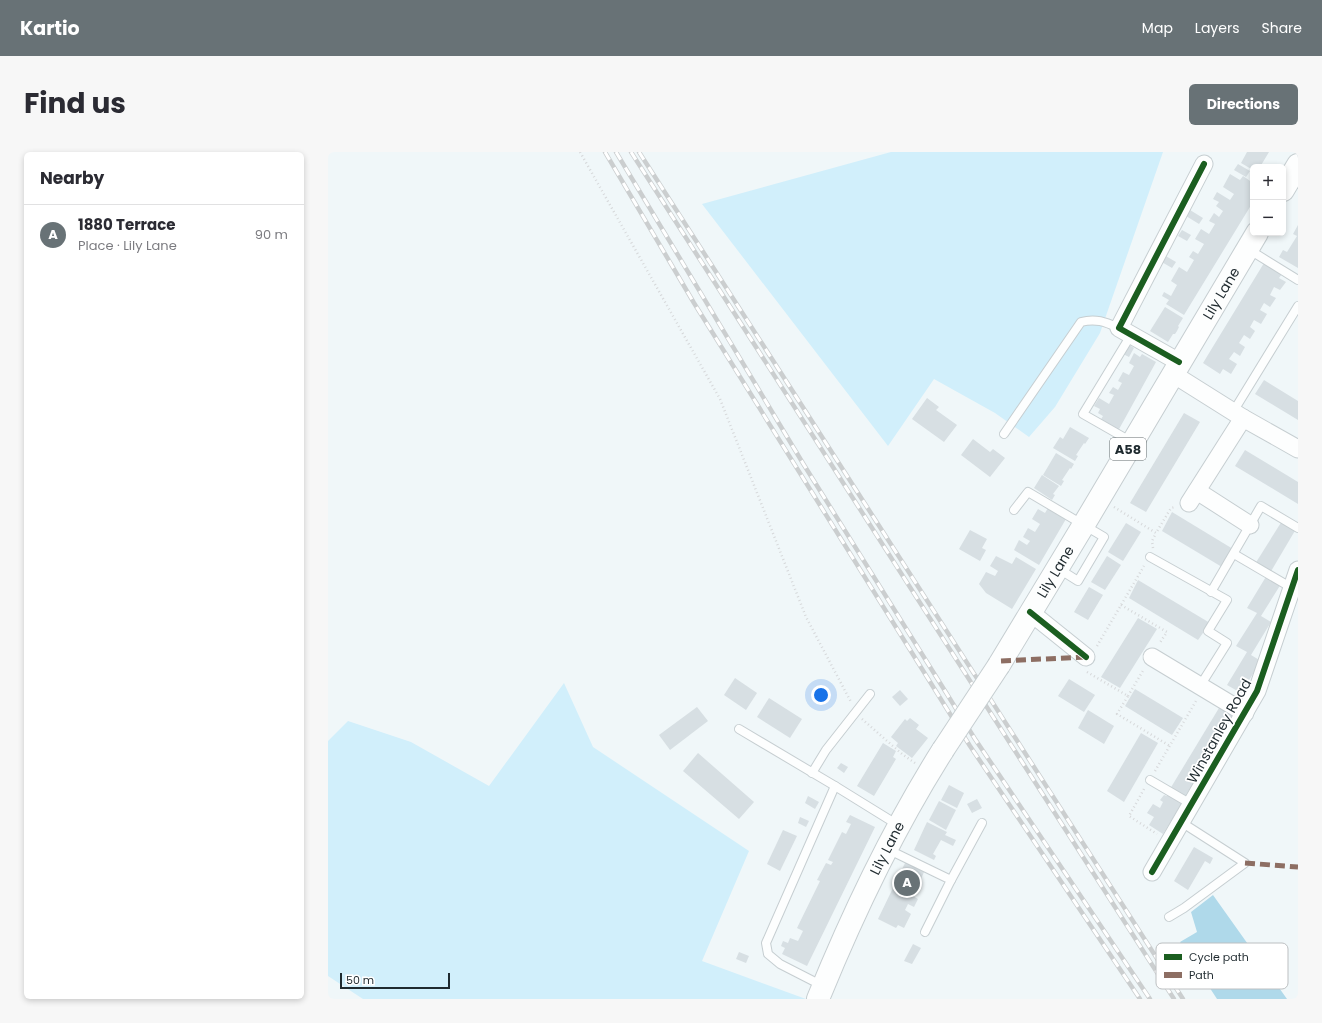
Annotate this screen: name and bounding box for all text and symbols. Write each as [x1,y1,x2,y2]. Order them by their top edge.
text: Kartio [20,15,80,42]
text: Map [1142,18,1173,38]
text: Layers [1195,18,1239,38]
text: Share [1261,18,1302,38]
text: Find us [24,84,126,123]
button: Directions [1189,84,1298,125]
map controls [1250,164,1286,236]
button: + [1250,164,1286,200]
text: Nearby [40,166,104,190]
button: − [1250,200,1286,236]
text: 1880 Terrace [78,214,176,235]
text: A [48,225,58,244]
text: 90 m [255,225,288,244]
text: Place · Lily Lane [78,236,177,255]
street label: Lily Lane [1198,263,1245,323]
road number: A58 [1110,438,1146,460]
street label: Lily Lane [1032,542,1079,602]
street label: Winstanley Road [1182,675,1256,787]
your location [811,685,831,705]
street label: Lily Lane [865,817,909,878]
pin: A [894,868,920,898]
legend [1156,943,1288,989]
text: Cycle path [1189,949,1249,965]
text: Path [1189,967,1214,983]
scale bar [340,971,450,990]
text: 50 m [346,972,374,988]

